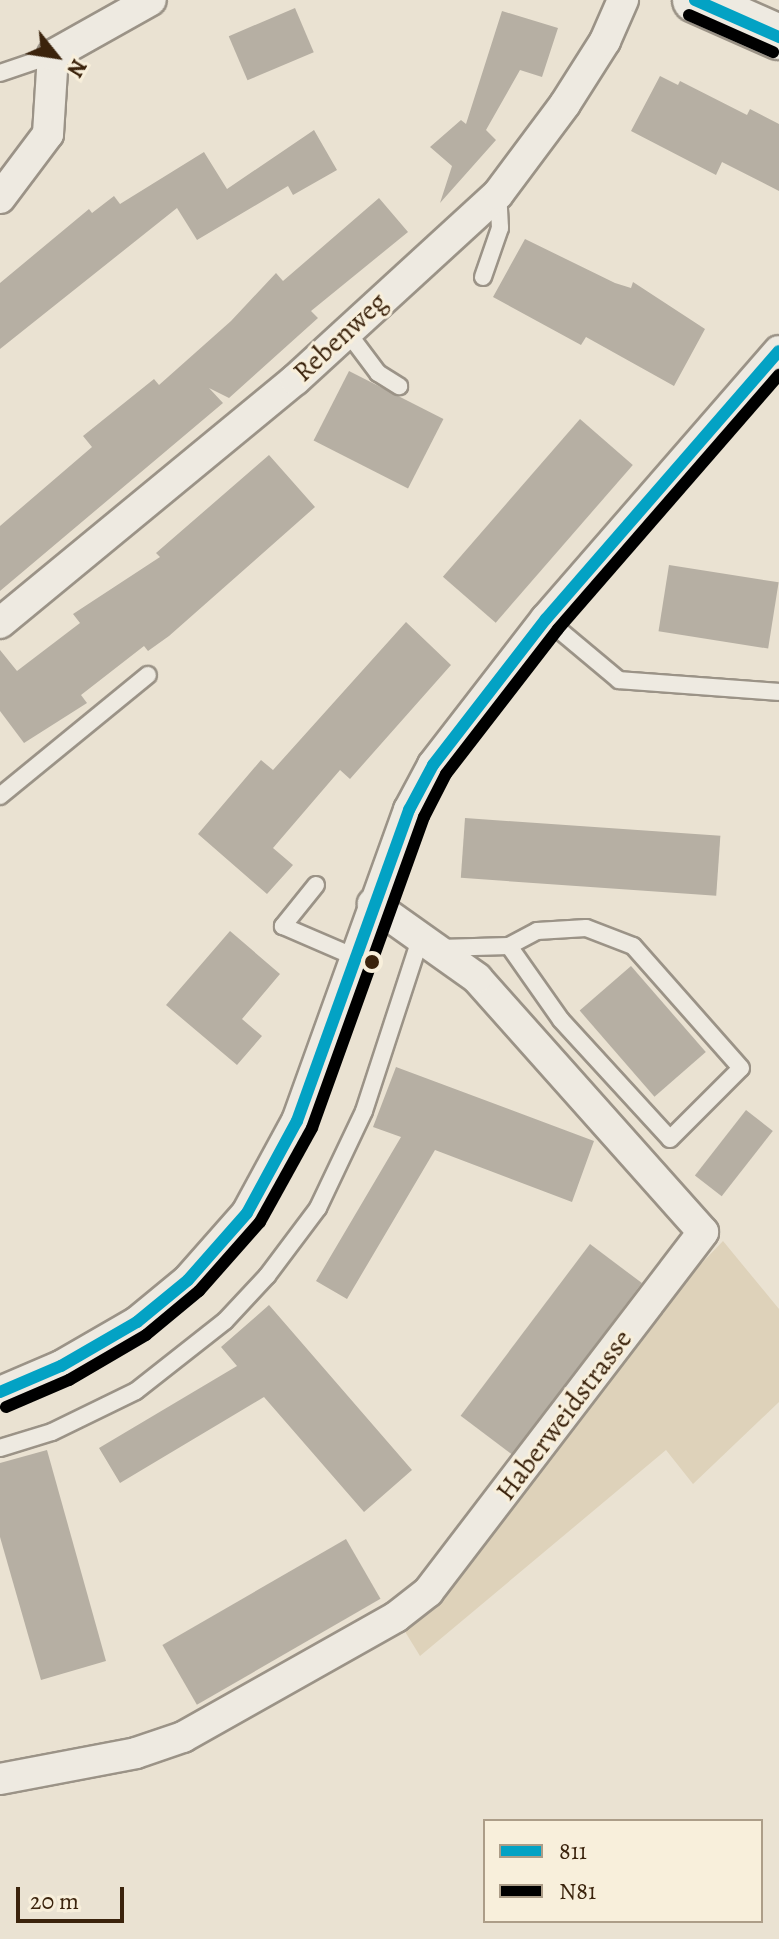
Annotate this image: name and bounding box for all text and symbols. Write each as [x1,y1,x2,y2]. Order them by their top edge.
north arrow [16,16,96,96]
text: N [60,54,94,82]
street label: Rebenweg [286,285,394,389]
unlabelled marker [364,954,380,970]
street label: Haberweidstrasse [489,1323,639,1507]
legend [483,1819,763,1923]
text: 811 [559,1835,587,1867]
scale bar [20,1871,128,1921]
text: N81 [559,1875,596,1907]
text: 20 m [30,1885,79,1917]

